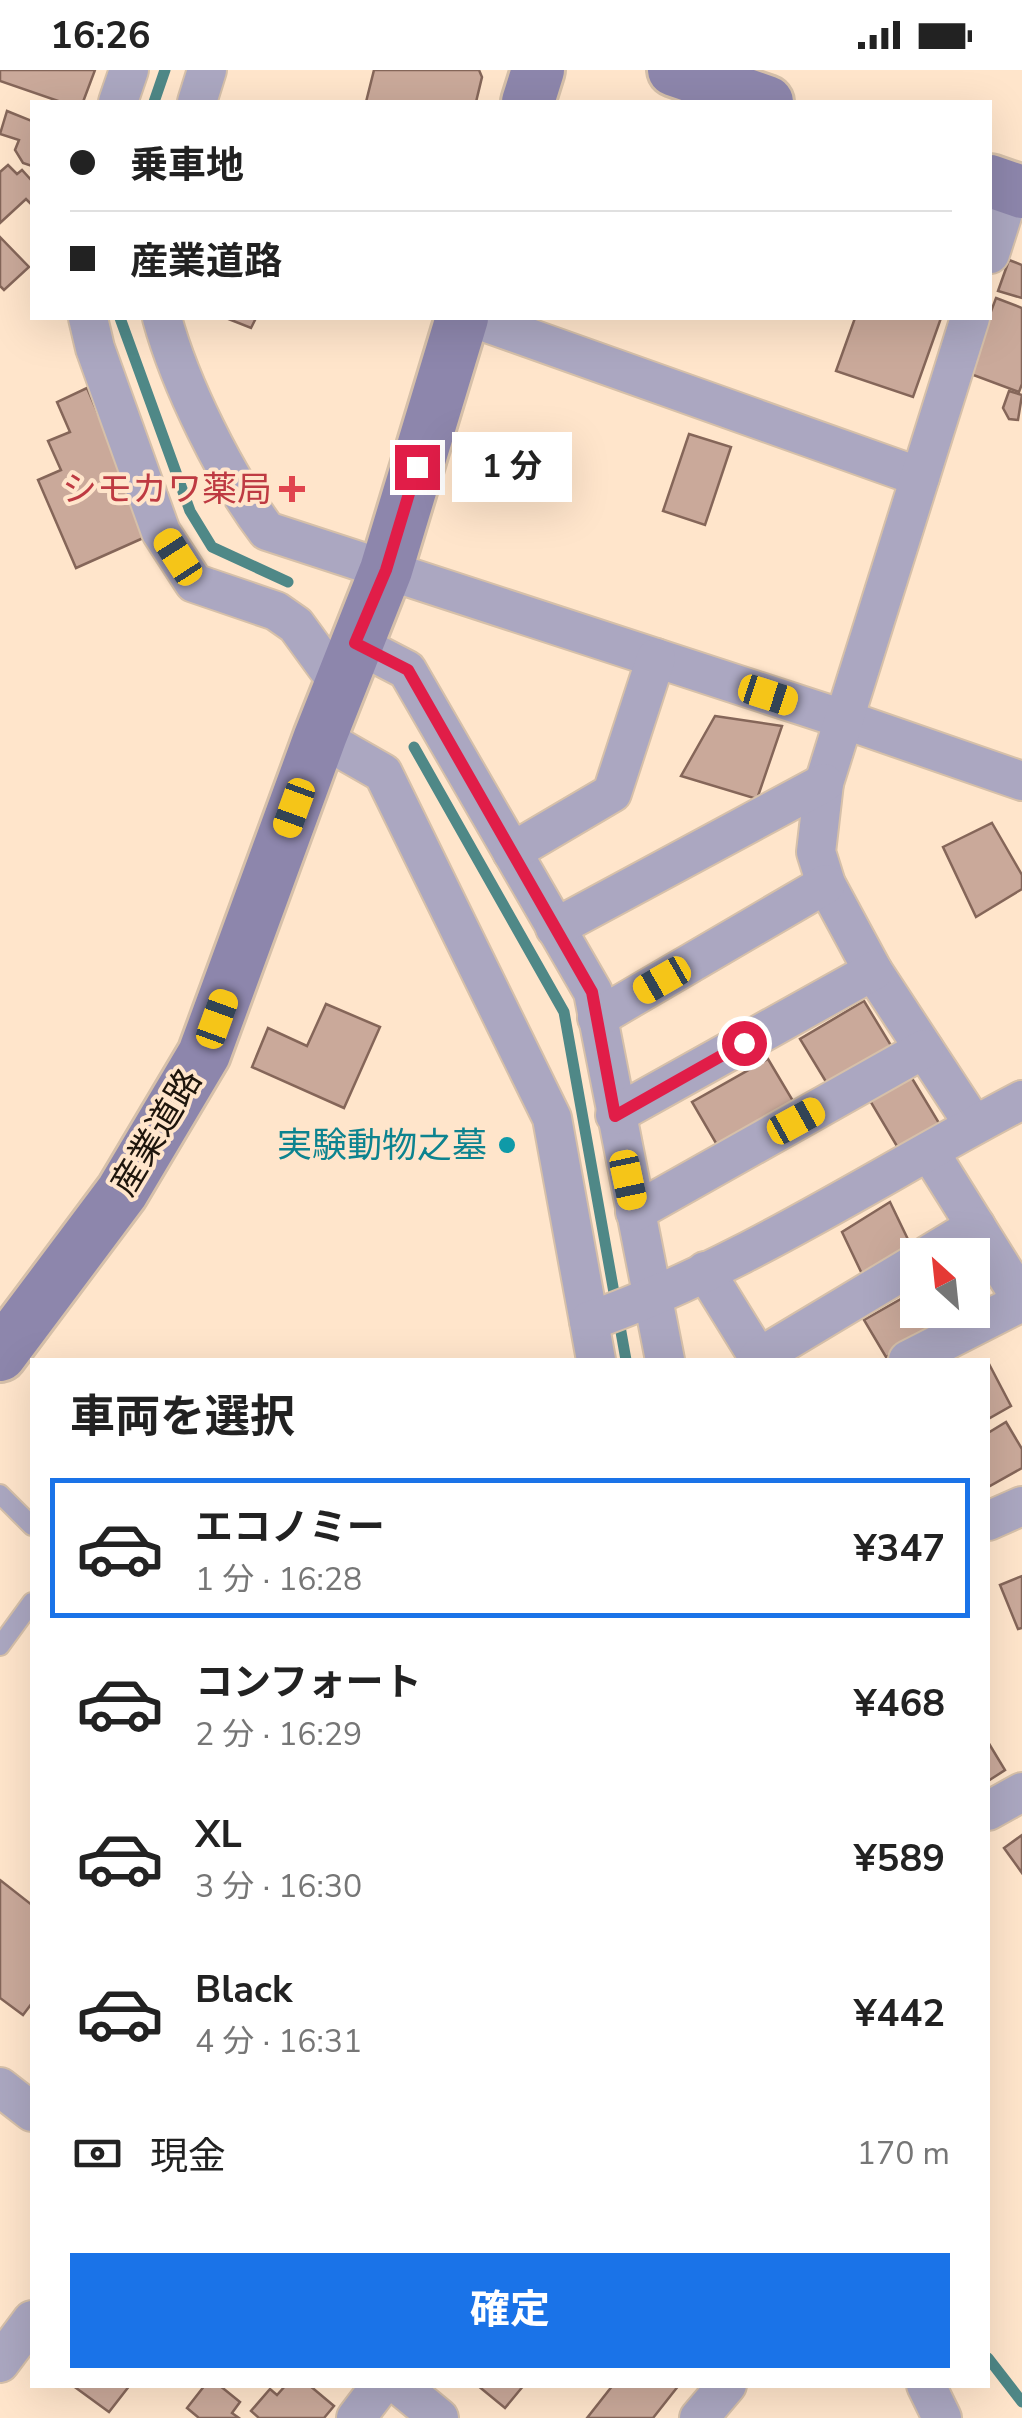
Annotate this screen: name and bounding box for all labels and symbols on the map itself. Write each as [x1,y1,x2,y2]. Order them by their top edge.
callout: 1 分 [452,432,572,502]
route end [395,445,440,490]
place label: シモカワ薬局 [62,466,272,513]
marker: シモカワ薬局 [281,478,303,500]
car [149,524,207,590]
car [735,671,801,719]
car [270,775,318,841]
car [629,952,695,1008]
car [193,986,241,1052]
route start [722,1021,767,1066]
street label: 産業道路 [100,1060,213,1204]
car [762,1093,830,1149]
place label: 実験動物之墓 [277,1122,487,1169]
marker: 実験動物之墓 [496,1134,518,1156]
car [607,1148,649,1212]
north arrow [900,1238,990,1328]

